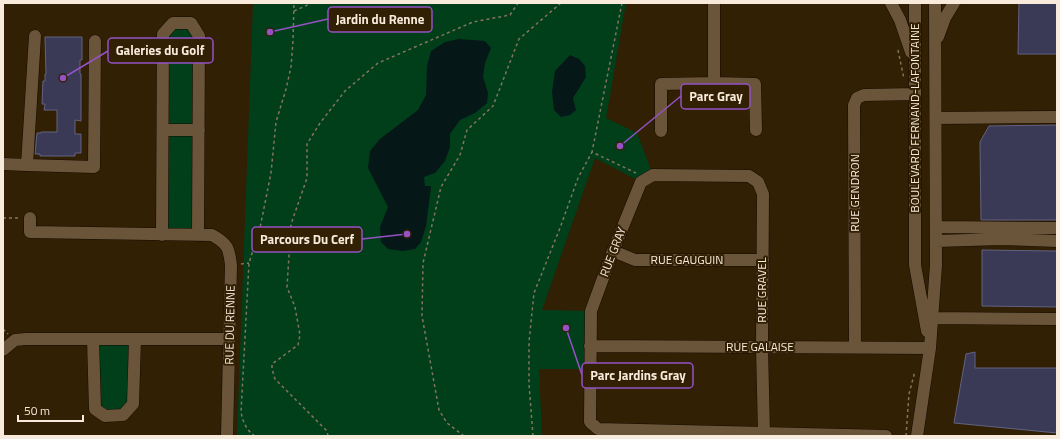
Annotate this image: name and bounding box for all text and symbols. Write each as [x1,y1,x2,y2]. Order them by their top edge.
callout: Jardin du Renne [328,7,432,32]
text: Jardin du Renne [336,9,425,29]
street label: BOULEVARD FERNAND-LAFONTAINE [905,23,924,213]
callout: Galeries du Golf [108,38,213,63]
text: Galeries du Golf [116,40,205,60]
callout: Parc Gray [681,84,750,109]
text: Parc Gray [689,86,743,106]
street label: RUE GENDRON [845,154,864,232]
street label: RUE GRAY [594,224,631,280]
callout: Parcours Du Cerf [252,227,362,252]
text: Parcours Du Cerf [260,229,354,249]
street label: RUE GAUGUIN [651,250,723,269]
street label: RUE GRAVEL [752,257,771,323]
street label: RUE DU RENNE [219,285,240,365]
street label: RUE GALAISE [726,337,794,356]
callout: Parc Jardins Gray [582,363,693,388]
text: Parc Jardins Gray [590,365,686,385]
scale bar [18,397,83,423]
text: 50 m [24,401,50,420]

